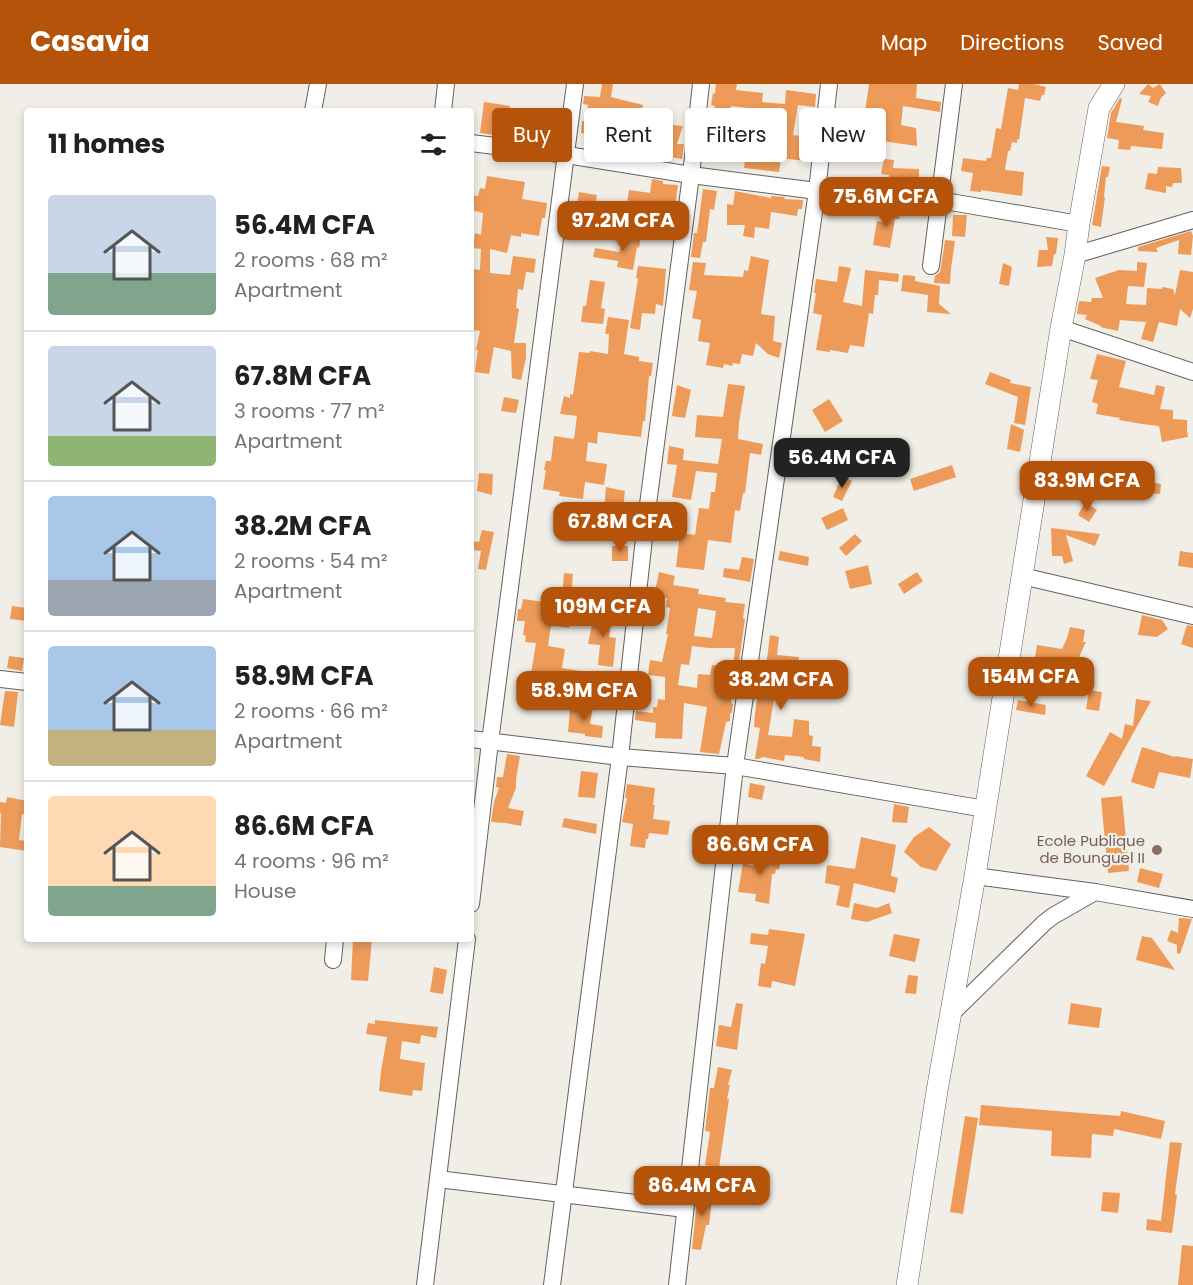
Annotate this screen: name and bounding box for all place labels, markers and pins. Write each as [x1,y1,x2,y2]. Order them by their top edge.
pin: 75.6M CFA [817,177,955,228]
pin: 97.2M CFA [554,201,692,252]
pin: 56.4M CFA [773,438,911,489]
pin: 83.9M CFA [1018,461,1156,512]
pin: 67.8M CFA [551,502,689,553]
pin: 109M CFA [541,587,665,638]
pin: 154M CFA [969,657,1093,708]
pin: 38.2M CFA [712,660,850,711]
pin: 58.9M CFA [515,671,653,722]
pin: 86.6M CFA [691,825,829,876]
place label: Ecole Publique de Bounguel II [1037,830,1145,868]
marker: Ecole Publique de Bounguel II [1150,843,1164,857]
pin: 86.4M CFA [633,1166,771,1217]

